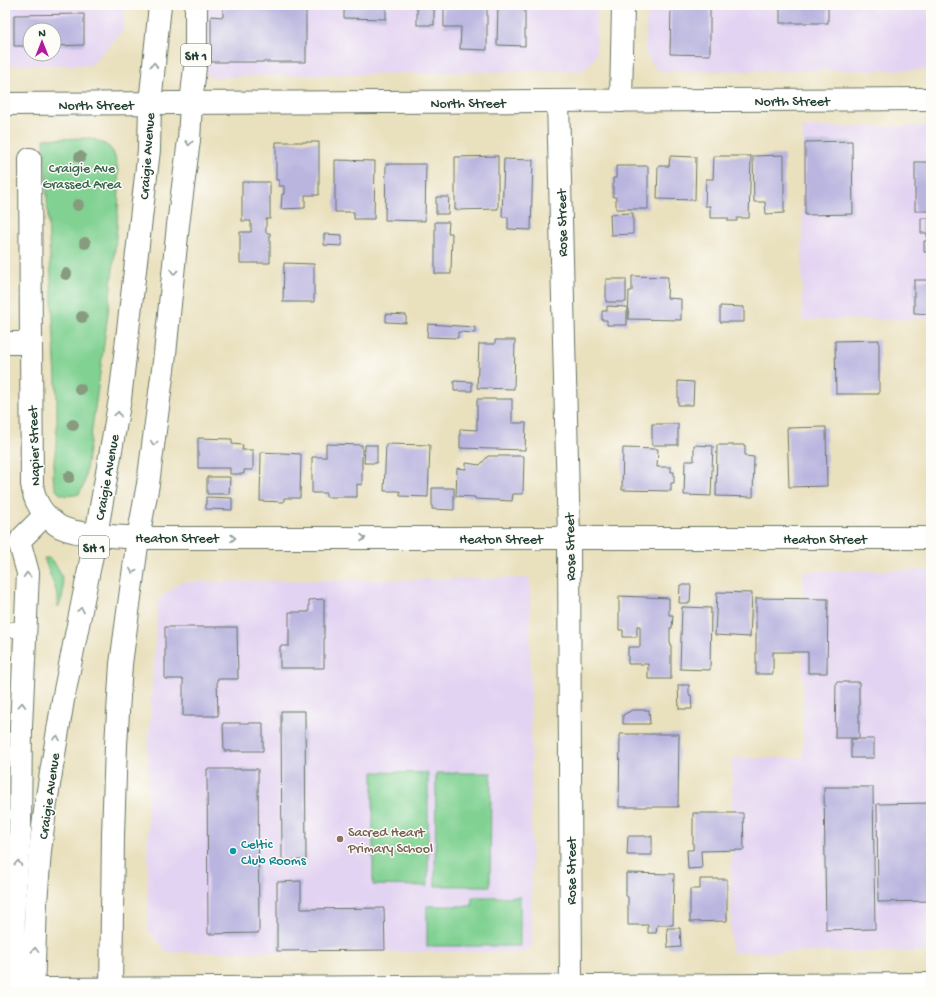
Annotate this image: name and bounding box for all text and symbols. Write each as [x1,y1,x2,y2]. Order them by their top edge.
north arrow [22,22,62,62]
text: N [38,28,46,40]
road number: SH 1 [181,44,211,66]
one-way arrow [149,62,158,68]
street label: North Street [754,94,831,111]
street label: North Street [430,96,507,113]
street label: North Street [58,98,135,115]
street label: Craigie Avenue [137,111,160,200]
one-way arrow [185,140,194,146]
park label: Craigie Ave Grassed Area [43,161,123,194]
street label: Rose Street [554,188,573,257]
one-way arrow [169,269,178,275]
street label: Napier Street [26,405,45,486]
one-way arrow [113,410,121,417]
street label: Craigie Avenue [93,432,125,522]
one-way arrow [150,440,159,446]
street label: Rose Street [562,512,581,581]
street label: Heaton Street [135,531,220,548]
street label: Heaton Street [459,532,544,549]
street label: Heaton Street [783,532,868,549]
one-way arrow [230,534,236,542]
one-way arrow [360,534,366,542]
road number: SH 1 [79,536,109,558]
one-way arrow [129,568,138,574]
one-way arrow [22,572,31,578]
one-way arrow [76,607,84,613]
one-way arrow [18,702,27,708]
one-way arrow [52,735,60,741]
street label: Craigie Avenue [36,751,65,841]
place label: Sacred Heart Primary School [347,825,433,858]
marker: Sacred Heart Primary School [335,834,345,844]
street label: Rose Street [564,836,581,905]
place label: Celtic Club Rooms [241,837,307,870]
marker: Celtic Club Rooms [228,846,238,856]
one-way arrow [13,859,22,866]
one-way arrow [30,947,39,953]

